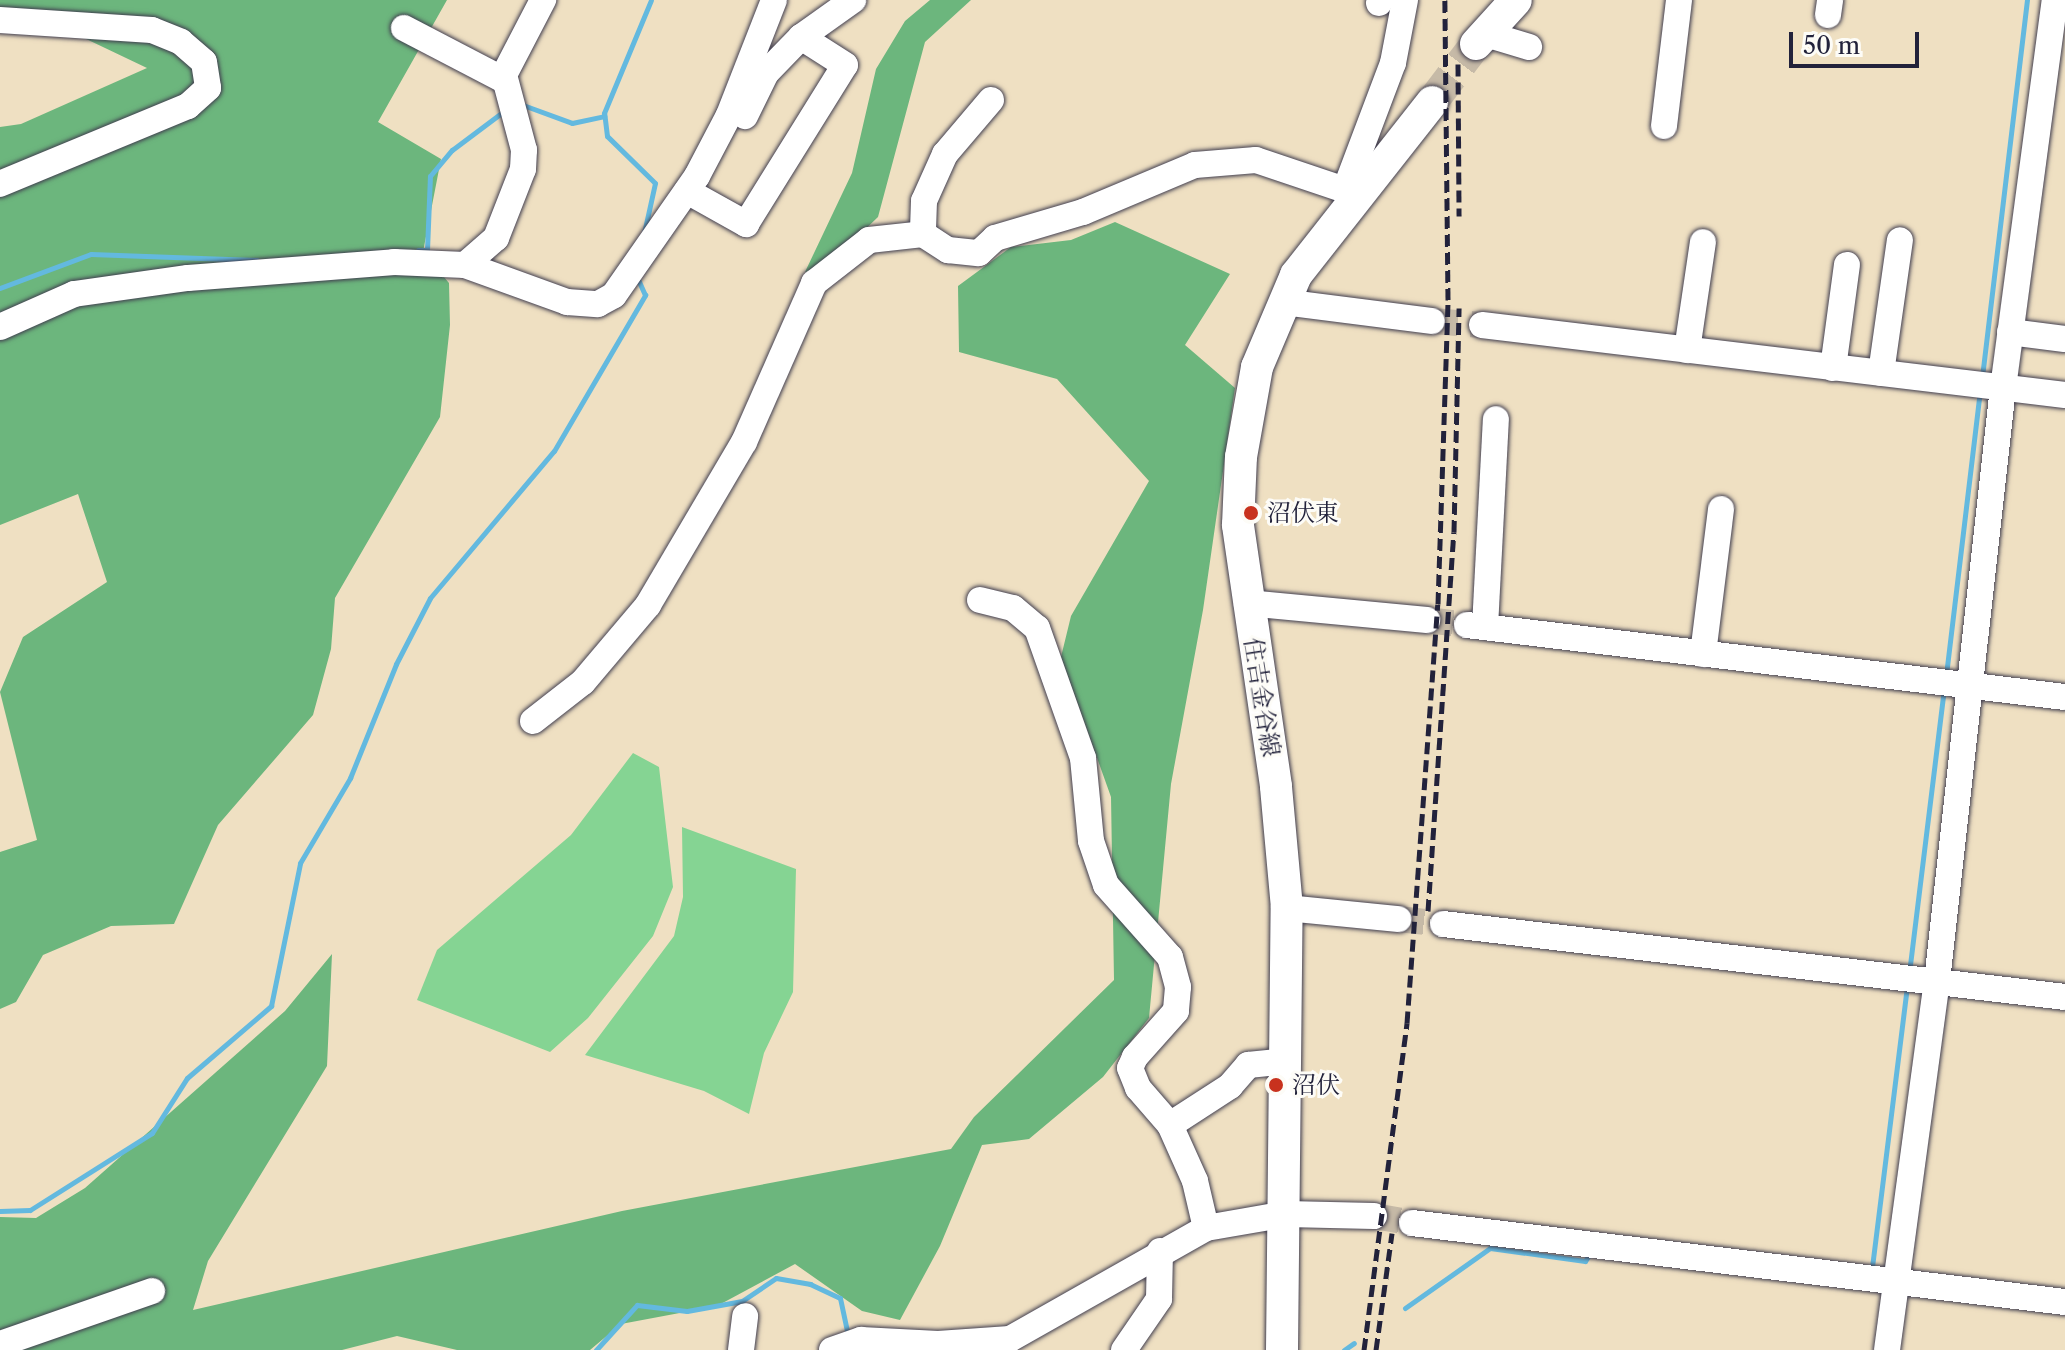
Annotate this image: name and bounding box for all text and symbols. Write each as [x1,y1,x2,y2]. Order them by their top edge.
scale bar [1793,16,1923,66]
text: 50 m [1803,31,1860,60]
place label: 沼伏東 [1267,499,1339,527]
marker: 沼伏東 [1242,504,1260,522]
street label: 住吉金谷線 [1238,635,1286,759]
place label: 沼伏 [1292,1071,1340,1099]
marker: 沼伏 [1267,1076,1285,1094]

